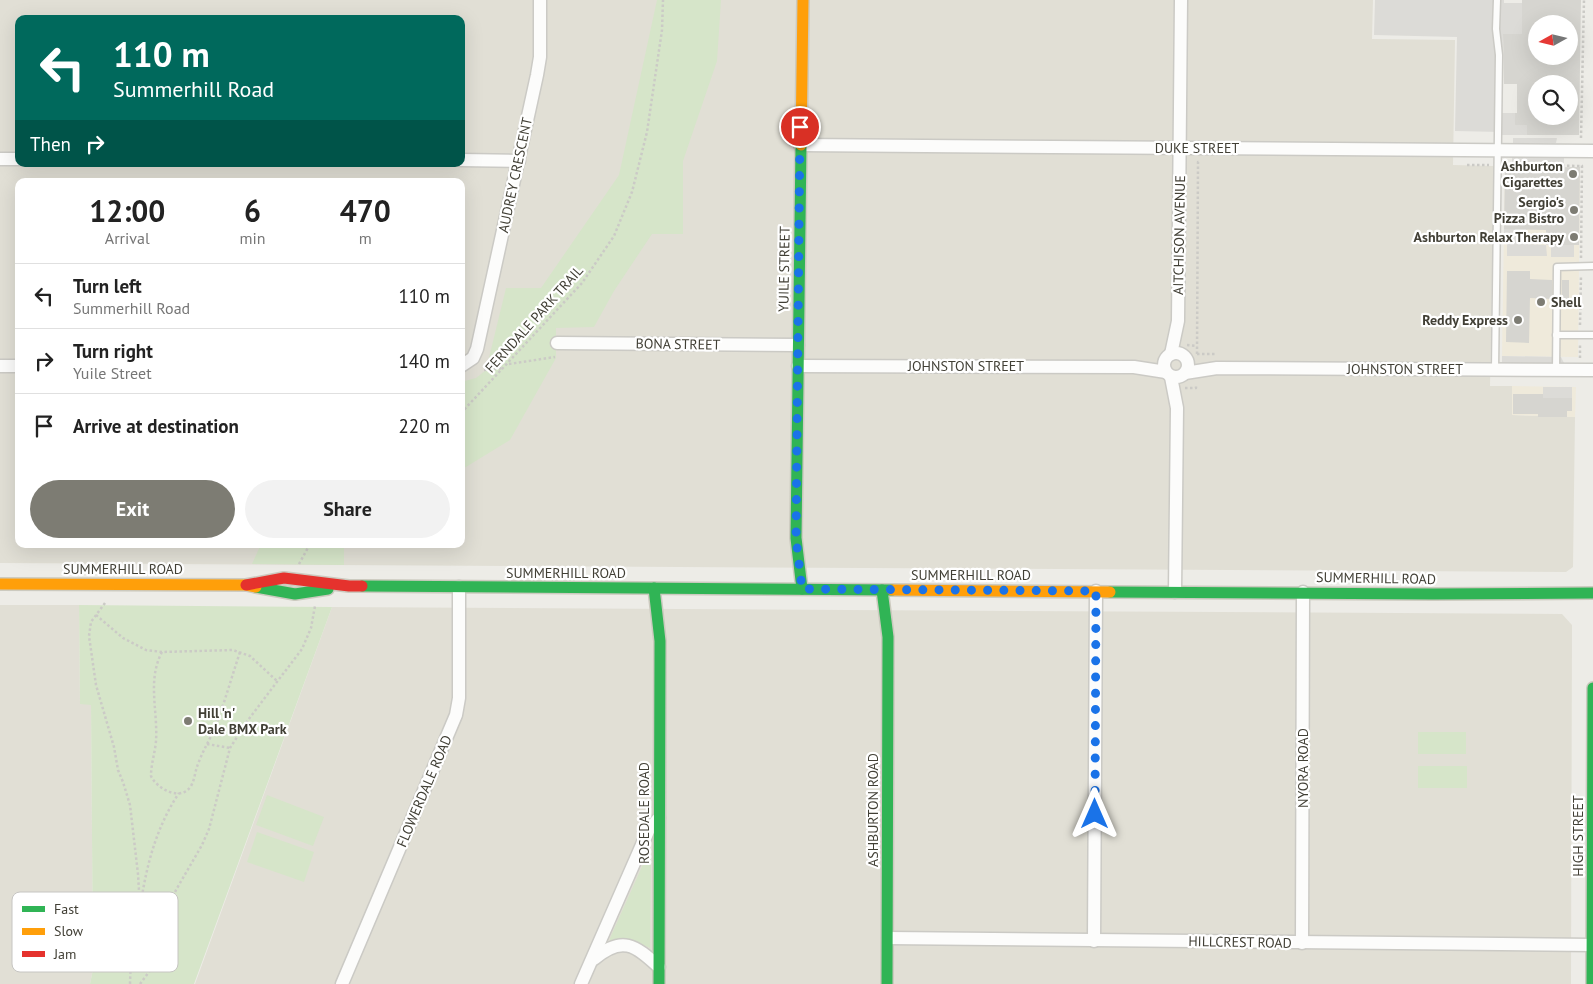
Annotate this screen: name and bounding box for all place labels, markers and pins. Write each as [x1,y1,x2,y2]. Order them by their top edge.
pin [779,106,821,148]
place label: Ashburton Cigarettes [1501,157,1563,191]
marker: Ashburton Cigarettes [1567,168,1579,180]
place label: Sergio's Pizza Bistro [1494,193,1564,227]
marker: Sergio's Pizza Bistro [1568,204,1580,216]
place label: Ashburton Relax Therapy [1414,228,1564,246]
marker: Ashburton Relax Therapy [1568,231,1580,243]
place label: Shell [1551,293,1582,311]
marker: Shell [1535,296,1547,308]
place label: Reddy Express [1422,311,1508,329]
marker: Reddy Express [1512,314,1524,326]
place label: Hill 'n' Dale BMX Park [198,704,287,738]
marker: Hill 'n' Dale BMX Park [182,715,194,727]

